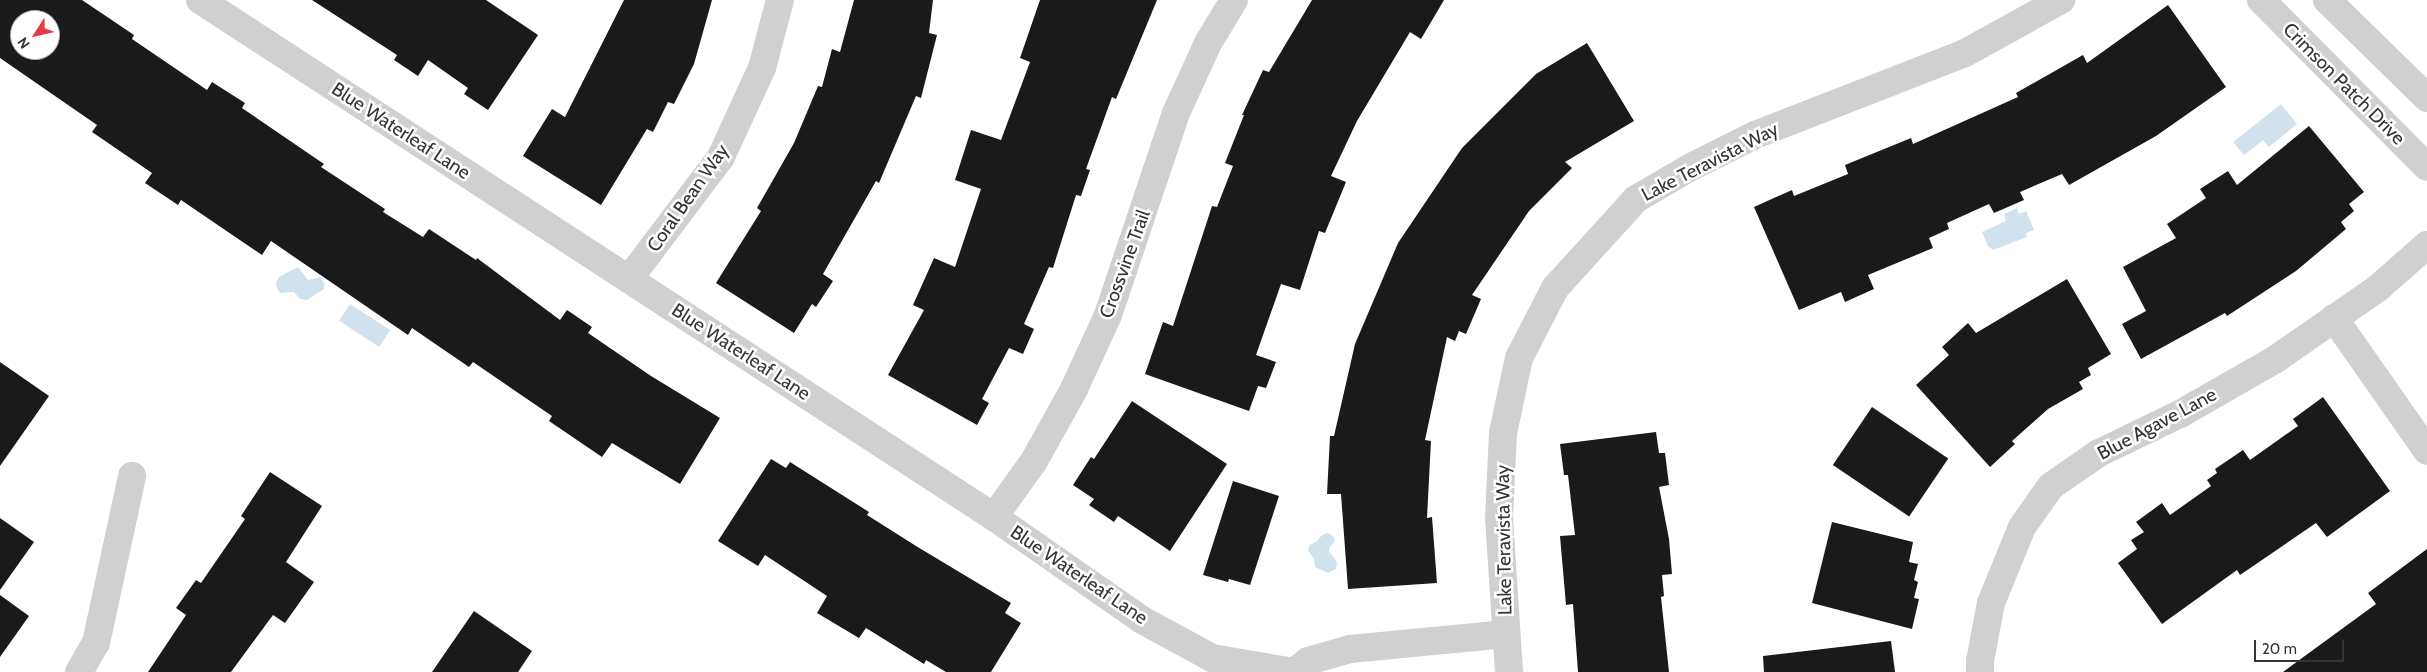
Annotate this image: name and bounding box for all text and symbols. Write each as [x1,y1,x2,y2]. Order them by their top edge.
north arrow [10,10,60,60]
street label: Crimson Patch Drive [2278,18,2410,150]
text: N [13,34,34,52]
street label: Blue Waterleaf Lane [327,78,475,184]
street label: Lake Teravista Way [1638,118,1782,206]
street label: Coral Bean Way [642,140,734,256]
street label: Crossvine Trail [1095,207,1155,321]
street label: Blue Waterleaf Lane [667,299,815,405]
street label: Blue Agave Lane [2094,383,2220,465]
street label: Lake Teravista Way [1491,465,1517,615]
street label: Blue Waterleaf Lane [1006,521,1152,629]
scale bar [2257,630,2347,662]
text: 20 m [2262,640,2297,658]

